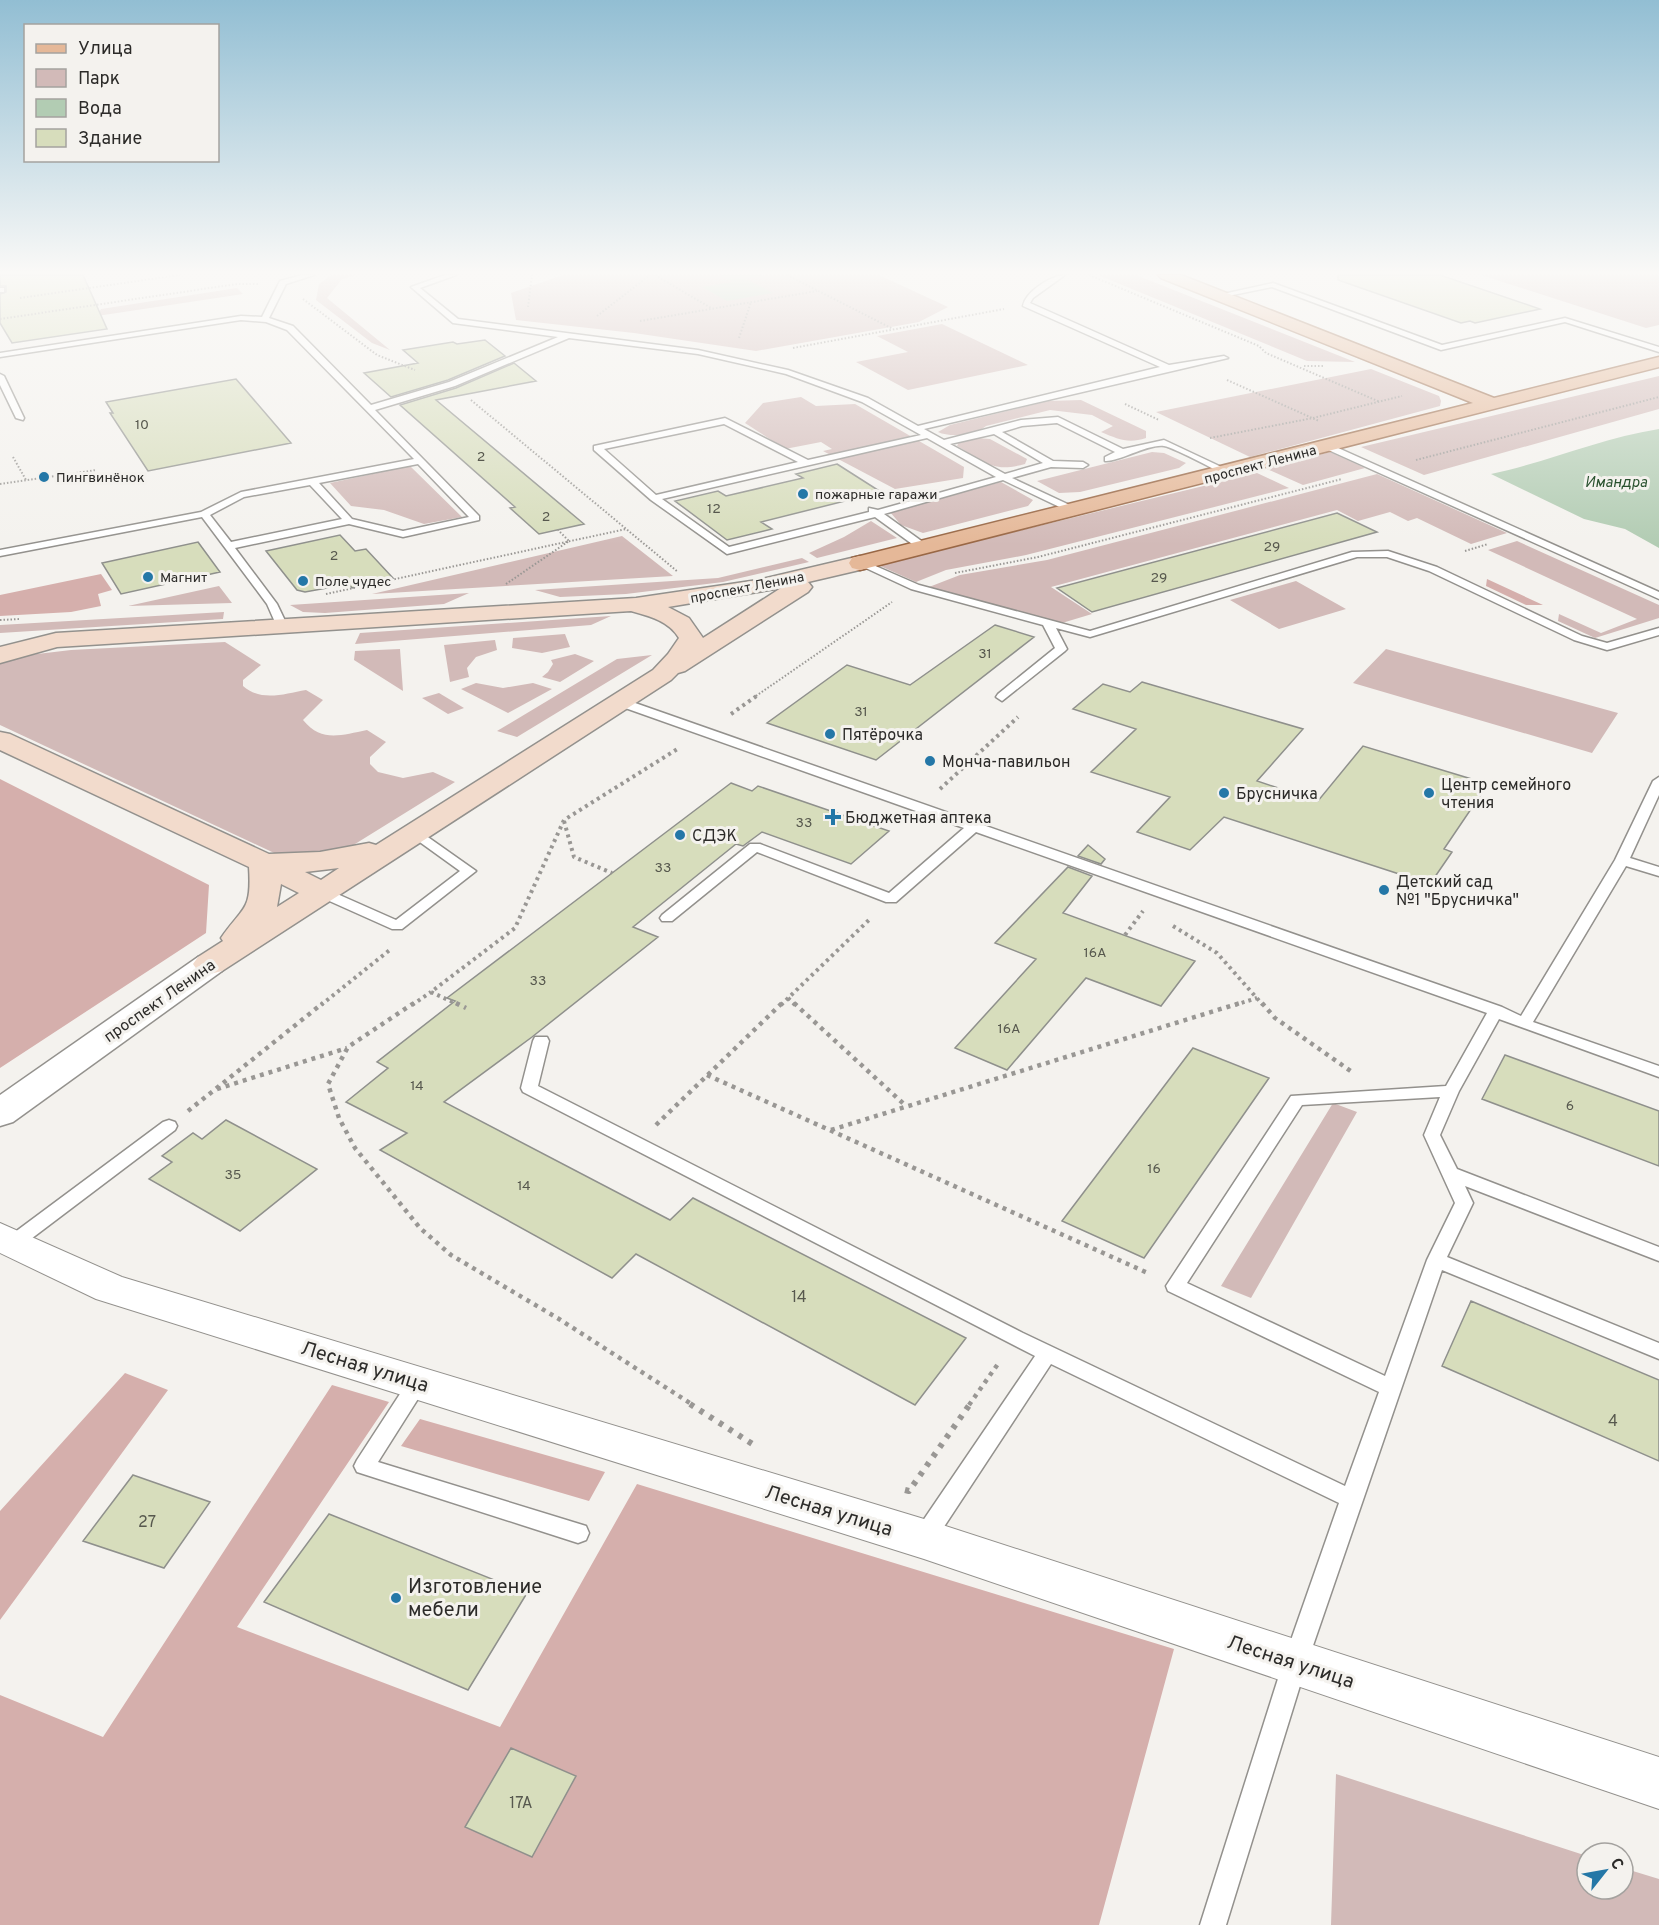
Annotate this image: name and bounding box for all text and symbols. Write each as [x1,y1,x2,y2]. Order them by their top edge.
legend [24,24,219,162]
text: Улица [78,38,132,61]
text: Парк [78,68,120,91]
text: Вода [78,98,122,121]
text: Здание [78,128,142,151]
house number: 10 [135,417,149,434]
street label: проспект Ленина [1202,442,1318,489]
house number: 2 [477,449,485,466]
marker: Пингвинёнок [37,470,51,484]
place label: Пингвинёнок [56,470,145,487]
water label: Имандра [1585,474,1648,493]
marker: пожарные гаражи [796,487,810,501]
place label: пожарные гаражи [815,487,937,504]
house number: 12 [707,501,721,518]
house number: 2 [542,509,550,526]
house number: 29 [1264,539,1280,556]
house number: 2 [330,548,338,565]
street label: проспект Ленина [689,569,806,608]
marker: Магнит [141,570,155,584]
place label: Магнит [160,570,207,587]
house number: 29 [1151,570,1167,587]
marker: Поле чудес [296,574,310,588]
place label: Поле чудес [315,574,391,591]
house number: 31 [978,646,992,663]
house number: 31 [854,704,868,721]
place label: Пятёрочка [842,726,923,746]
marker: Пятёрочка [823,727,837,741]
place label: Монча-павильон [942,753,1071,773]
marker: Монча-павильон [923,754,937,768]
place label: Центр семейного чтения [1441,776,1571,814]
place label: Брусничка [1236,785,1318,805]
marker: Брусничка [1217,786,1231,800]
marker: Центр семейного чтения [1422,786,1436,800]
place label: Бюджетная аптека [845,809,992,829]
marker: Бюджетная аптека [826,810,840,824]
house number: 33 [796,815,812,832]
place label: СДЭК [692,827,737,847]
marker: СДЭК [673,828,687,842]
house number: 33 [655,860,671,877]
place label: Детский сад №1 "Брусничка" [1396,873,1519,911]
marker: Детский сад №1 "Брусничка" [1377,883,1391,897]
house number: 16А [1084,945,1106,962]
street label: проспект Ленина [100,956,220,1048]
house number: 33 [530,973,546,990]
house number: 16А [998,1021,1020,1038]
house number: 14 [410,1078,424,1095]
house number: 6 [1566,1098,1574,1115]
house number: 16 [1147,1161,1161,1178]
house number: 35 [224,1167,242,1184]
house number: 14 [517,1178,531,1195]
house number: 14 [791,1288,807,1308]
street label: Лесная улица [297,1336,432,1400]
house number: 4 [1608,1412,1618,1432]
street label: Лесная улица [761,1480,896,1544]
house number: 27 [138,1513,156,1533]
place label: Изготовление мебели [408,1575,542,1624]
marker: Изготовление мебели [389,1591,403,1605]
street label: Лесная улица [1223,1630,1357,1696]
house number: 17А [509,1794,533,1814]
north arrow [1575,1841,1635,1901]
text: С [1605,1855,1627,1874]

